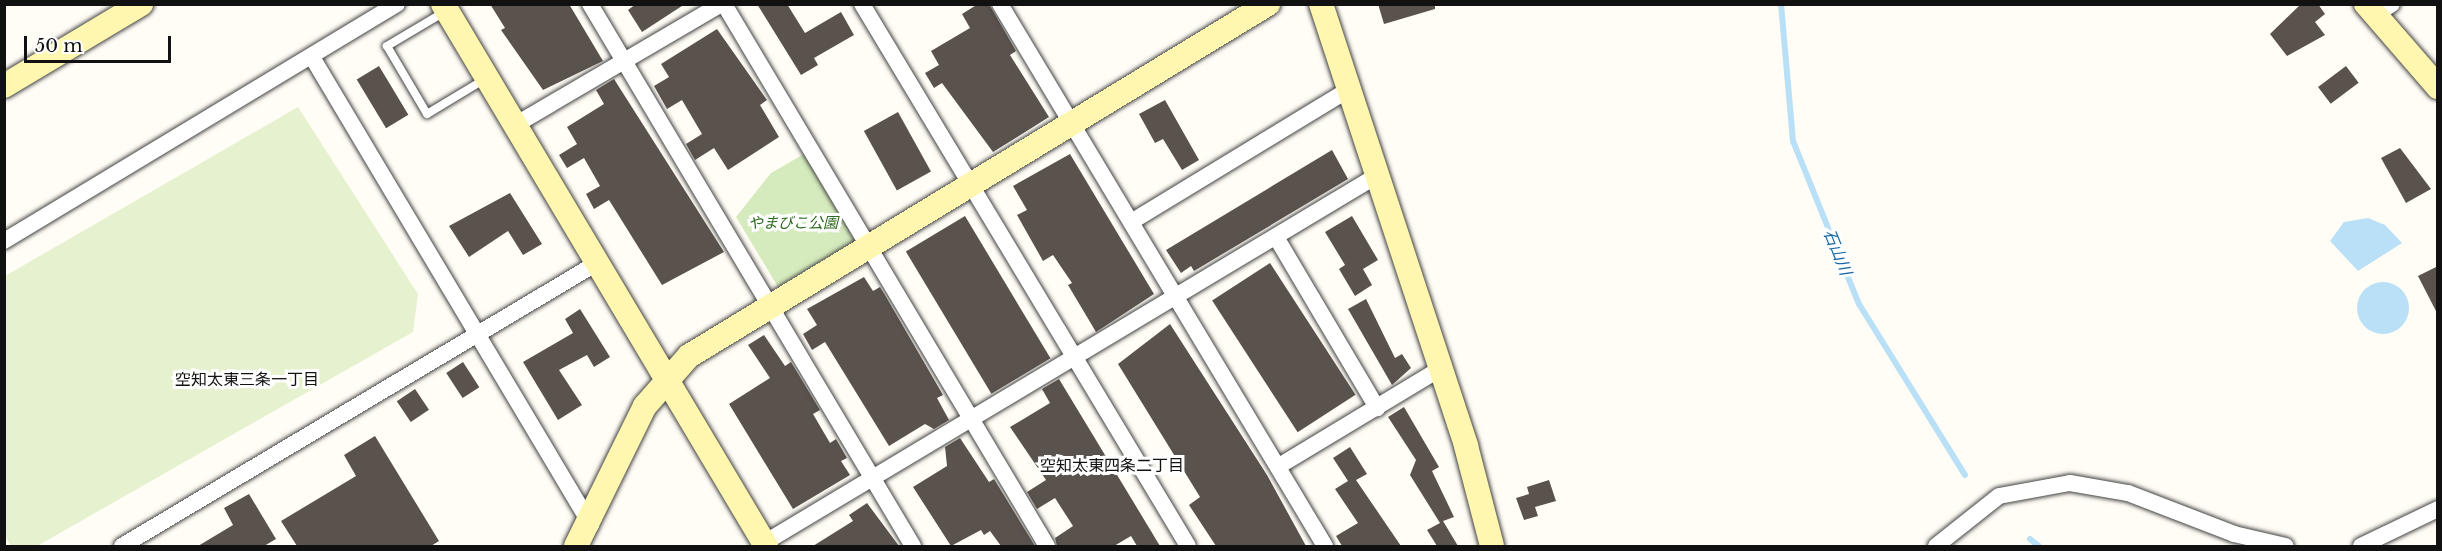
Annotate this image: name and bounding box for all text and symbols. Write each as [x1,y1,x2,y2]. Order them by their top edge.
scale bar [27,24,174,62]
text: 50 m [35,35,83,57]
park label: やまびこ公園 [748,214,838,232]
water label: 石山川 [1820,226,1856,278]
district label: 空知太東三条一丁目 [175,369,319,389]
district label: 空知太東四条二丁目 [1040,455,1184,475]

